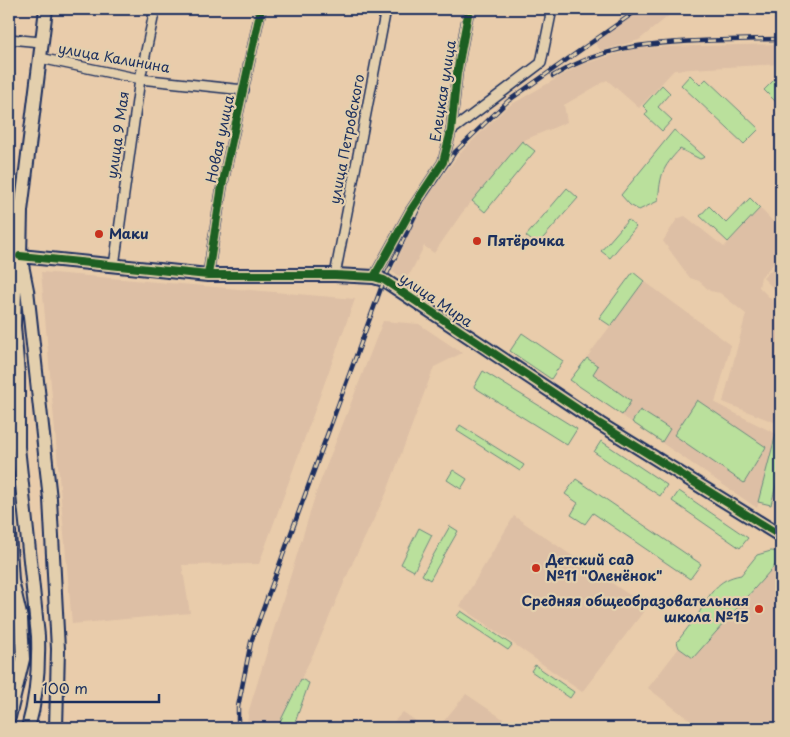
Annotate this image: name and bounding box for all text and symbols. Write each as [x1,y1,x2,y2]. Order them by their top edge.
street label: улица Калинина [57,37,172,78]
street label: Елецкая улица [424,38,461,143]
street label: улица Петровского [324,72,369,206]
street label: улица 9 Мая [101,90,134,180]
street label: Новая улица [200,93,239,185]
place label: Маки [109,223,149,244]
marker: Маки [93,228,105,240]
place label: Пятёрочка [487,230,565,251]
marker: Пятёрочка [471,235,483,247]
street label: улица Мира [395,267,477,332]
place label: Детский сад №11 "Оленёнок" [545,549,662,586]
marker: Детский сад №11 "Оленёнок" [530,562,542,574]
place label: Средняя общеобразовательная школа №15 [522,590,749,627]
marker: Средняя общеобразовательная школа №15 [753,603,765,615]
scale bar [35,672,159,704]
text: 100 m [42,676,88,699]

